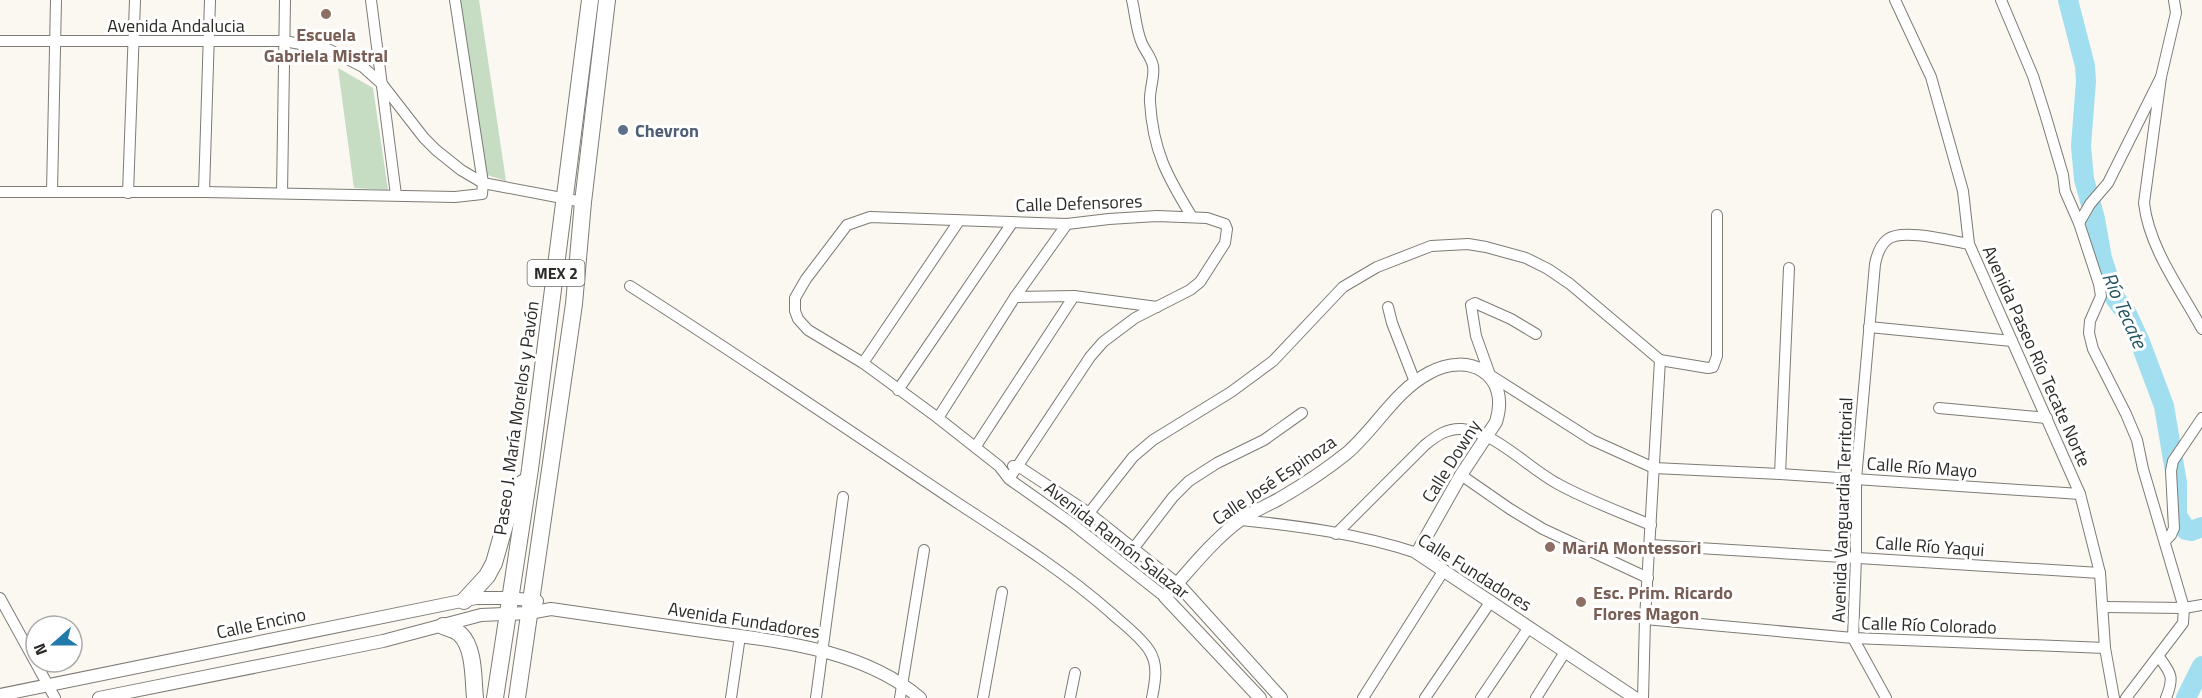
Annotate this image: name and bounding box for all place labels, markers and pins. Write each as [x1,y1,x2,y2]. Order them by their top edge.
marker: Escuela Gabriela Mistral [319,7,333,21]
place label: Escuela Gabriela Mistral [264,21,388,69]
place label: Chevron [635,117,699,144]
marker: Chevron [616,123,630,137]
place label: MariA Montessori [1562,534,1701,561]
marker: MariA Montessori [1543,540,1557,554]
place label: Esc. Prim. Ricardo Flores Magon [1593,579,1733,627]
marker: Esc. Prim. Ricardo Flores Magon [1574,595,1588,609]

